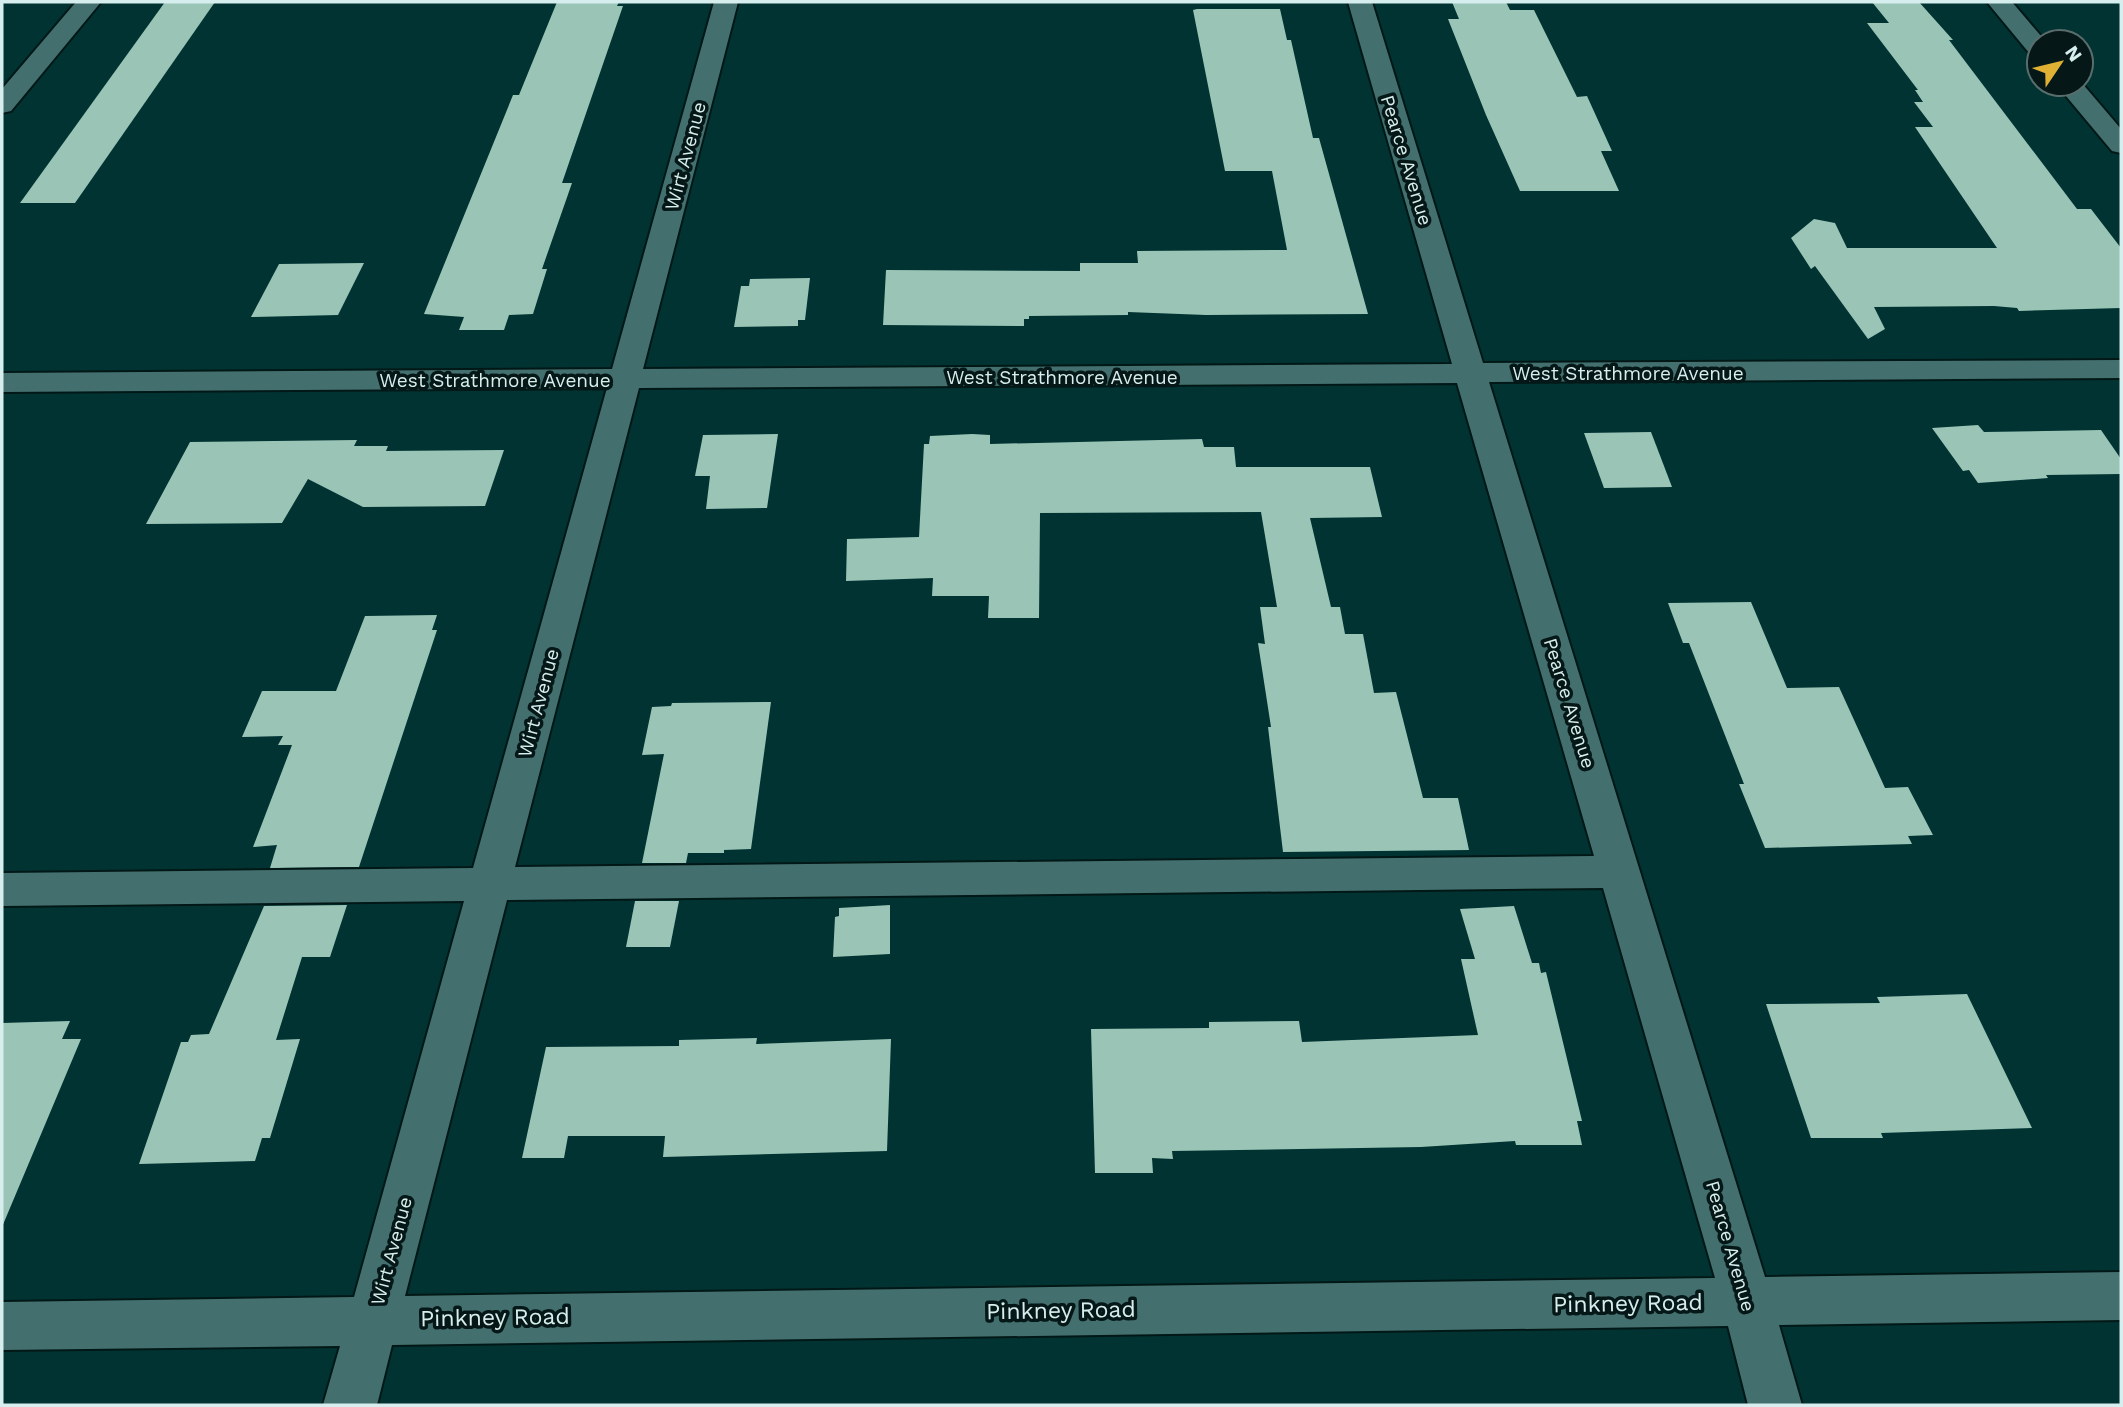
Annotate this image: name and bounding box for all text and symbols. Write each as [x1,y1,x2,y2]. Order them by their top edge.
north arrow [2025,28,2095,98]
text: N [2060,41,2087,66]
street label: Pearce Avenue [1376,92,1437,228]
street label: Wirt Avenue [660,99,711,213]
street label: West Strathmore Avenue [1512,362,1744,385]
street label: West Strathmore Avenue [946,366,1178,389]
street label: West Strathmore Avenue [379,369,611,392]
street label: Pearce Avenue [1539,635,1600,771]
street label: Wirt Avenue [513,646,564,760]
street label: Pearce Avenue [1701,1178,1760,1314]
street label: Wirt Avenue [366,1194,417,1308]
street label: Pinkney Road [1553,1289,1703,1318]
street label: Pinkney Road [986,1296,1136,1325]
street label: Pinkney Road [420,1303,570,1332]

